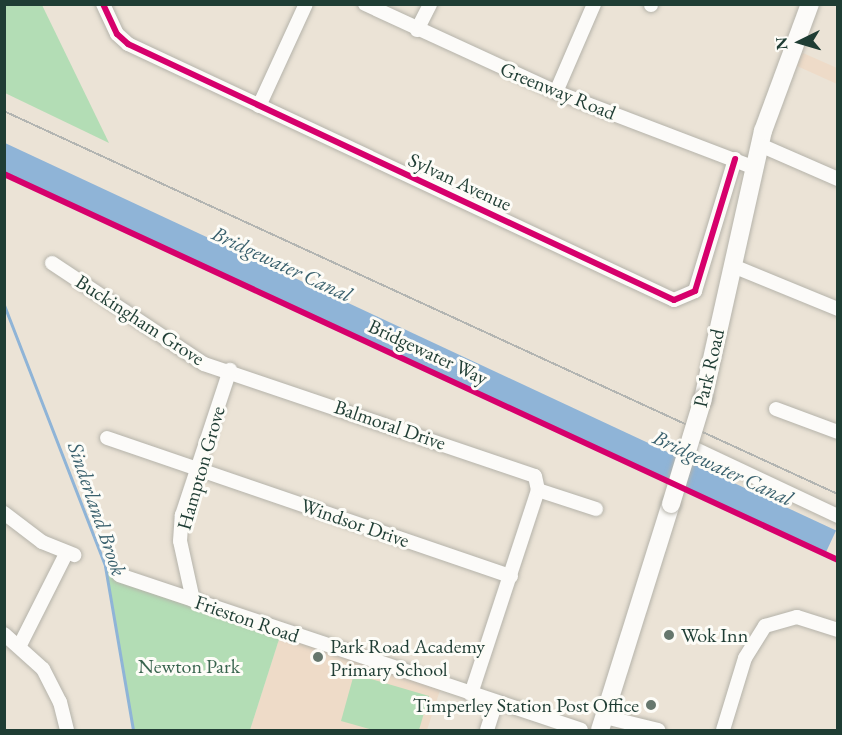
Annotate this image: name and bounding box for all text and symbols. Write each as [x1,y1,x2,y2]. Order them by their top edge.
north arrow [770,12,830,72]
text: N [771,36,793,51]
street label: Greenway Road [497,57,619,125]
street label: Sylvan Avenue [405,148,515,216]
water label: Bridgewater Canal [208,221,356,307]
street label: Buckingham Grove [71,269,209,371]
street label: Bridgewater Way [364,314,492,390]
street label: Park Road [688,326,730,410]
street label: Balmoral Drive [331,395,449,455]
street label: Hampton Grove [172,403,230,533]
water label: Bridgewater Canal [649,425,797,511]
water label: Sinderland Brook [62,439,132,579]
street label: Windsor Drive [298,493,412,553]
street label: Frieston Road [192,590,302,648]
place label: Wok Inn [681,623,748,647]
marker: Wok Inn [662,628,676,642]
place label: Park Road Academy Primary School [330,634,485,681]
marker: Park Road Academy Primary School [311,650,325,664]
park label: Newton Park [138,654,240,678]
place label: Timperley Station Post Office [413,693,639,717]
marker: Timperley Station Post Office [644,698,658,712]

